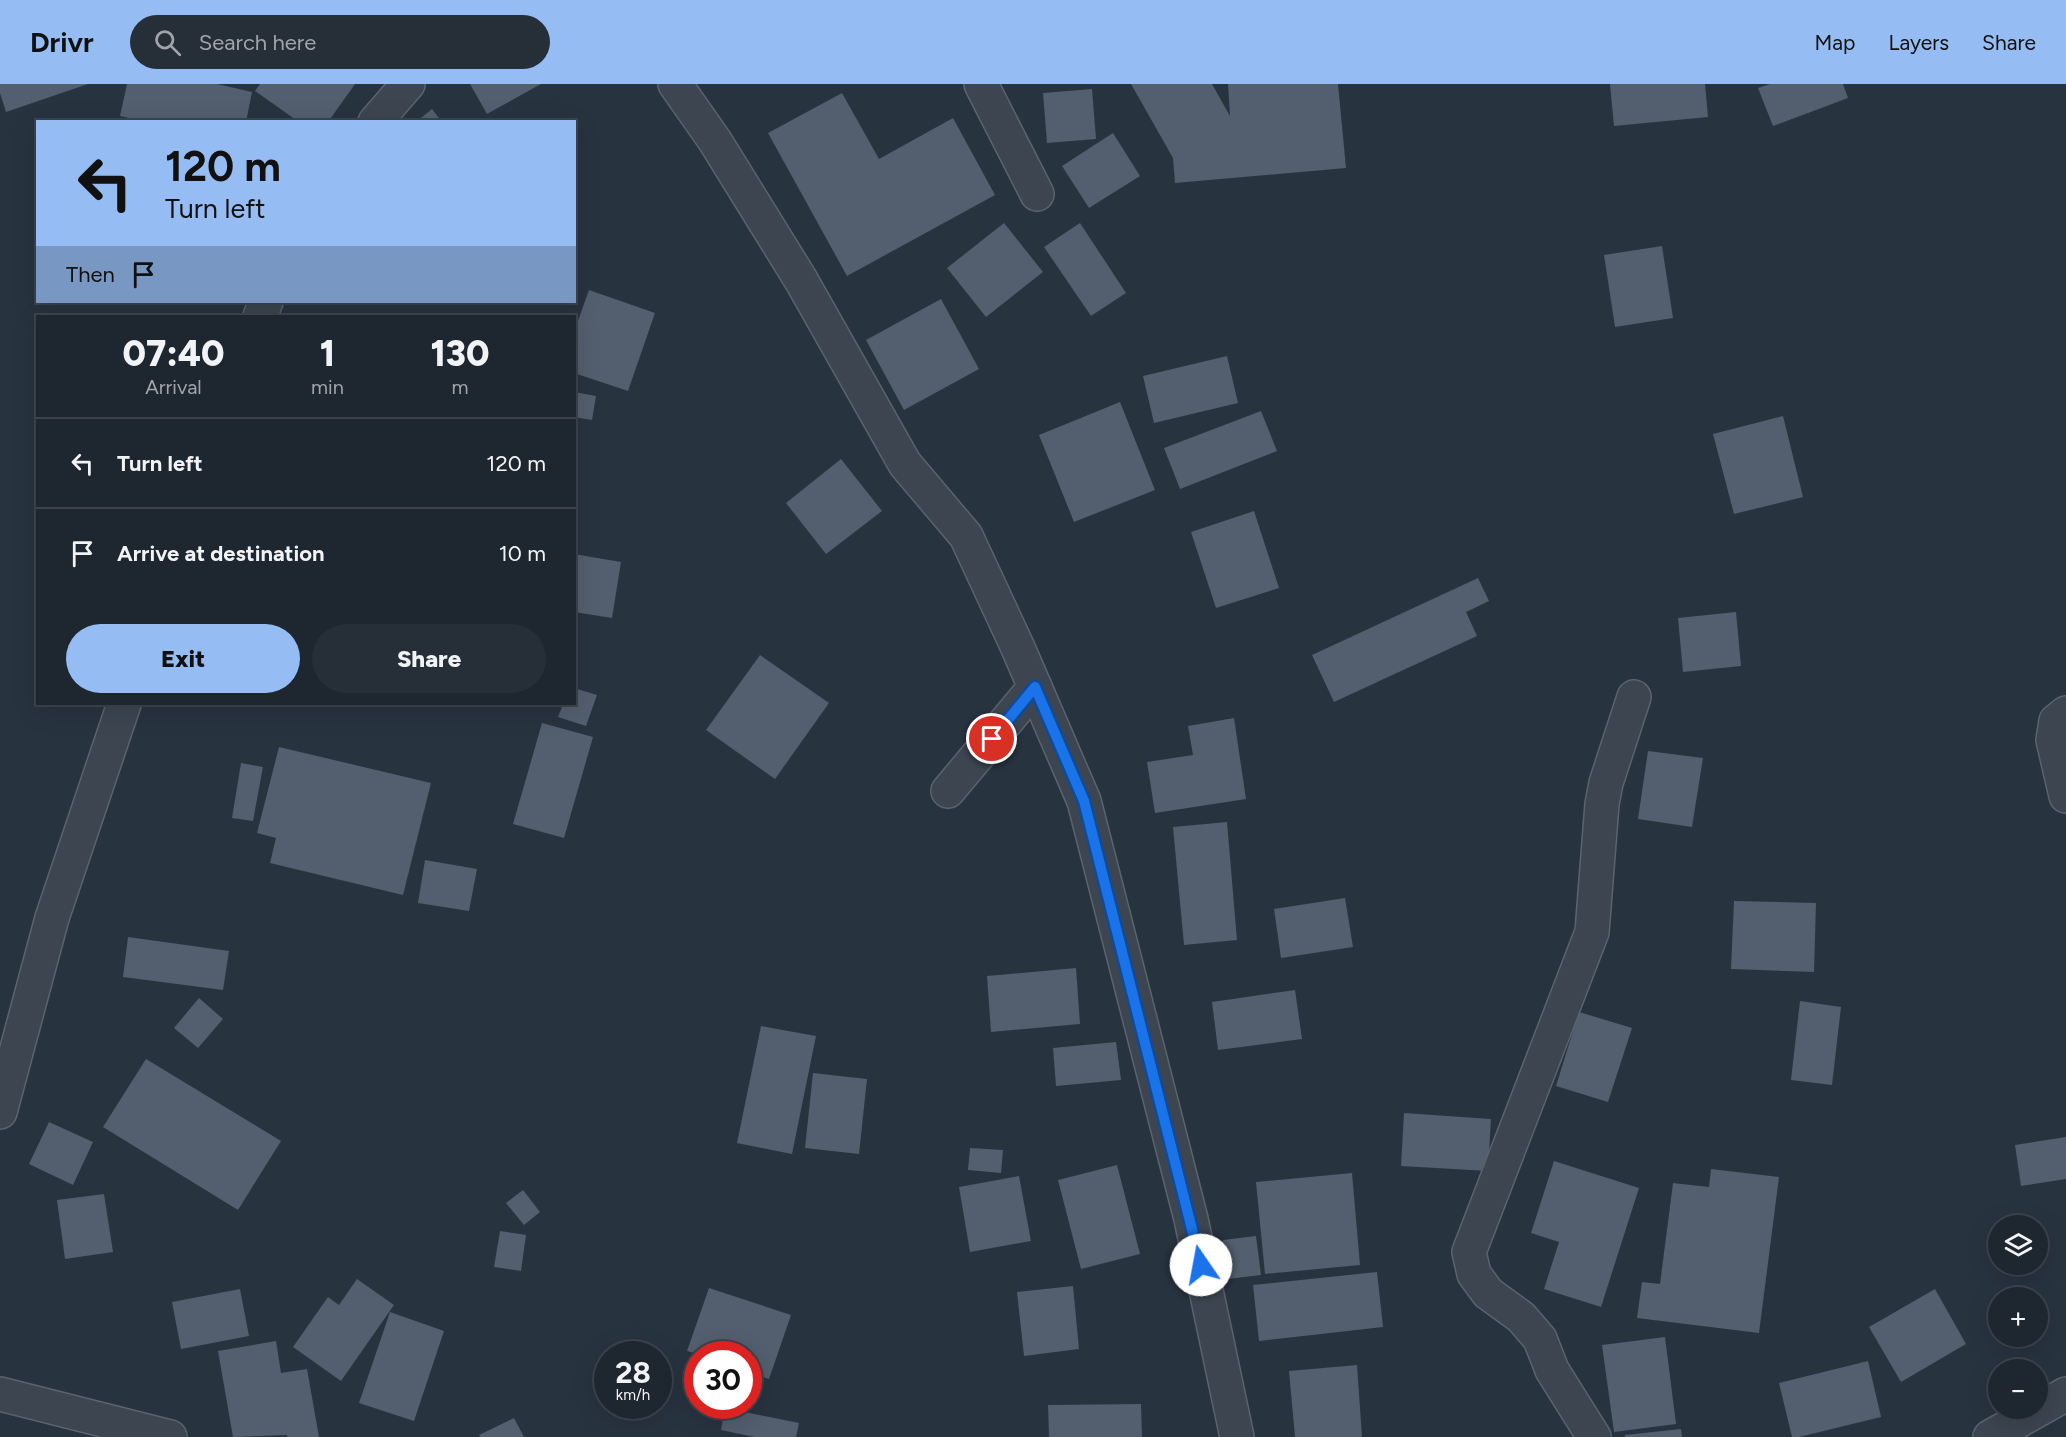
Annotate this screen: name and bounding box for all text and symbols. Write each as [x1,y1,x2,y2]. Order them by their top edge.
search box [130,15,550,69]
text: Drivr [30,25,94,59]
icon: search [151,26,184,59]
text: Search here [199,29,316,56]
text: Map [1815,30,1855,55]
text: Layers [1888,30,1949,55]
text: Share [1982,30,2036,55]
text: 120 m [165,141,281,192]
icon: left [66,144,144,222]
text: Turn left [165,192,265,225]
icon: arrive [127,258,160,291]
text: Then [66,261,115,288]
text: 07:40 [123,332,224,375]
text: 1 [320,332,335,375]
text: 130 [430,332,489,375]
text: Arrival [145,375,202,399]
text: min [311,375,344,399]
text: m [451,375,468,399]
icon: left [66,447,99,480]
text: Turn left [117,450,203,477]
text: 120 m [486,450,546,477]
icon: arrive [66,537,99,570]
text: Arrive at destination [117,540,325,567]
text: 10 m [499,540,546,567]
button: Exit [66,624,300,693]
button: Share [312,624,546,693]
pin [966,713,1017,764]
icon: arrive [975,722,1008,755]
map controls [1988,1215,2048,1419]
button: layers [1988,1215,2048,1275]
position arrow [1169,1233,1233,1297]
button: + [1988,1287,2048,1347]
speed limit sign: 30 [684,1341,762,1419]
text: 28 [615,1354,651,1391]
button: − [1988,1359,2048,1419]
text: km/h [616,1386,650,1404]

